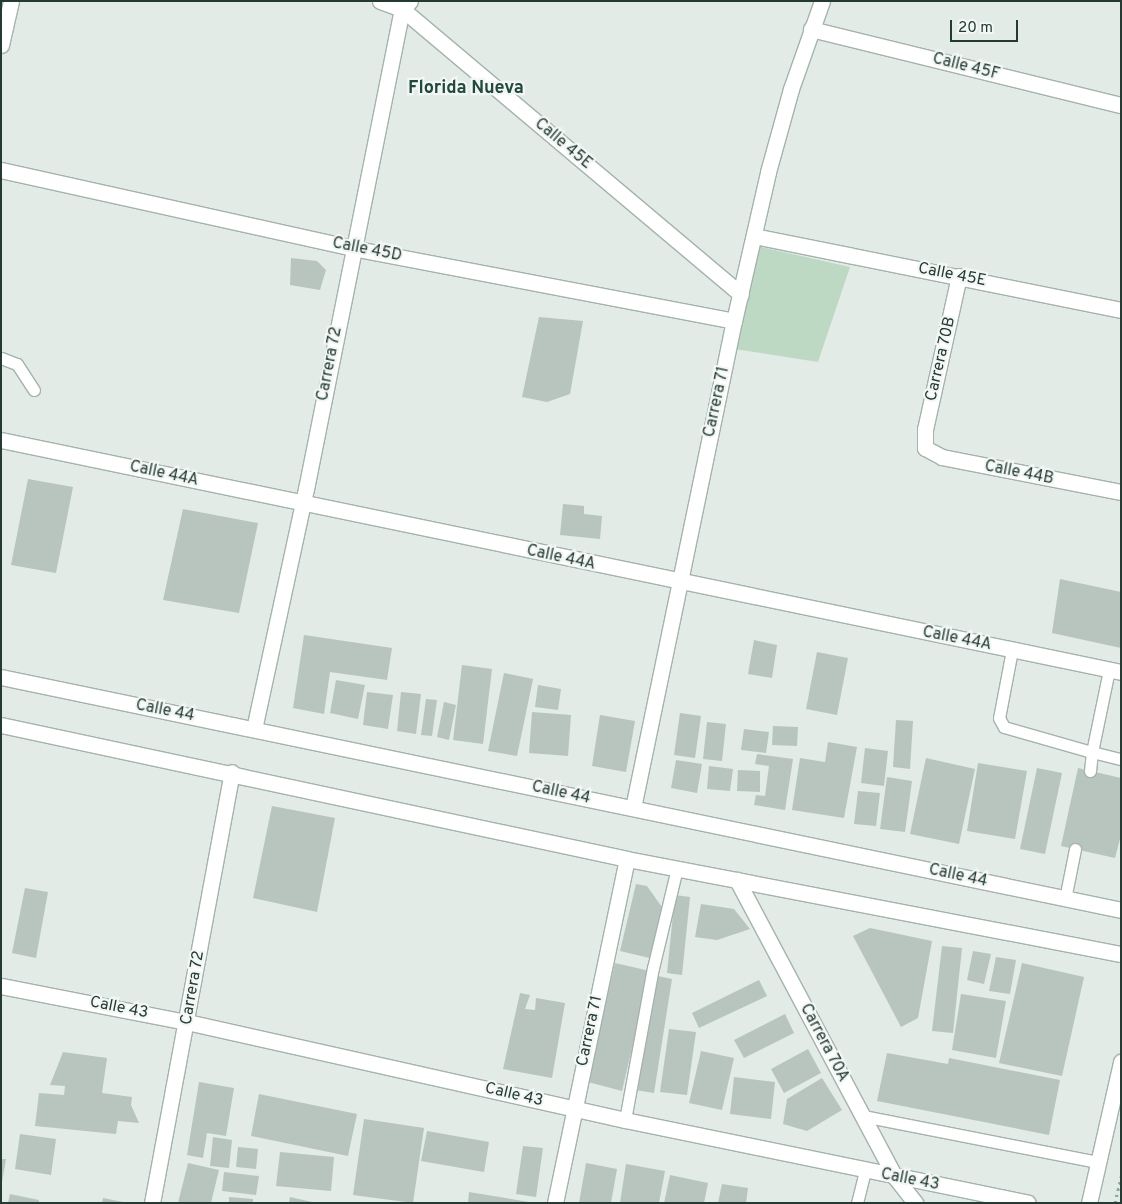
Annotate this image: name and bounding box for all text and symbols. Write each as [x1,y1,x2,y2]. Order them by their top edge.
scale bar [952,10,1020,42]
text: 20 m [958,19,993,38]
street label: Calle 45F [931,49,1001,85]
district label: Florida Nueva [408,78,524,100]
street label: Calle 45E [530,114,596,174]
street label: Calle 45D [331,234,403,266]
street label: Calle 45E [916,259,988,291]
street label: Carrera 70B [922,315,960,403]
street label: Carrera 72 [313,325,347,403]
street label: Carrera 71 [700,365,734,439]
street label: Calle 44A [128,457,200,491]
street label: Calle 44B [983,457,1055,489]
street label: Calle 44A [525,541,597,575]
street label: Calle 44A [921,623,993,655]
street label: Calle 44 [134,696,196,726]
street label: Calle 44 [530,777,592,809]
street label: Calle 44 [927,860,989,892]
street label: Carrera 72 [177,949,209,1027]
street label: Calle 43 [88,993,150,1023]
street label: Carrera 71 [573,994,607,1068]
street label: Carrera 70A [795,1000,853,1086]
street label: Calle 43 [483,1079,545,1111]
street label: Calle 43 [879,1165,941,1195]

